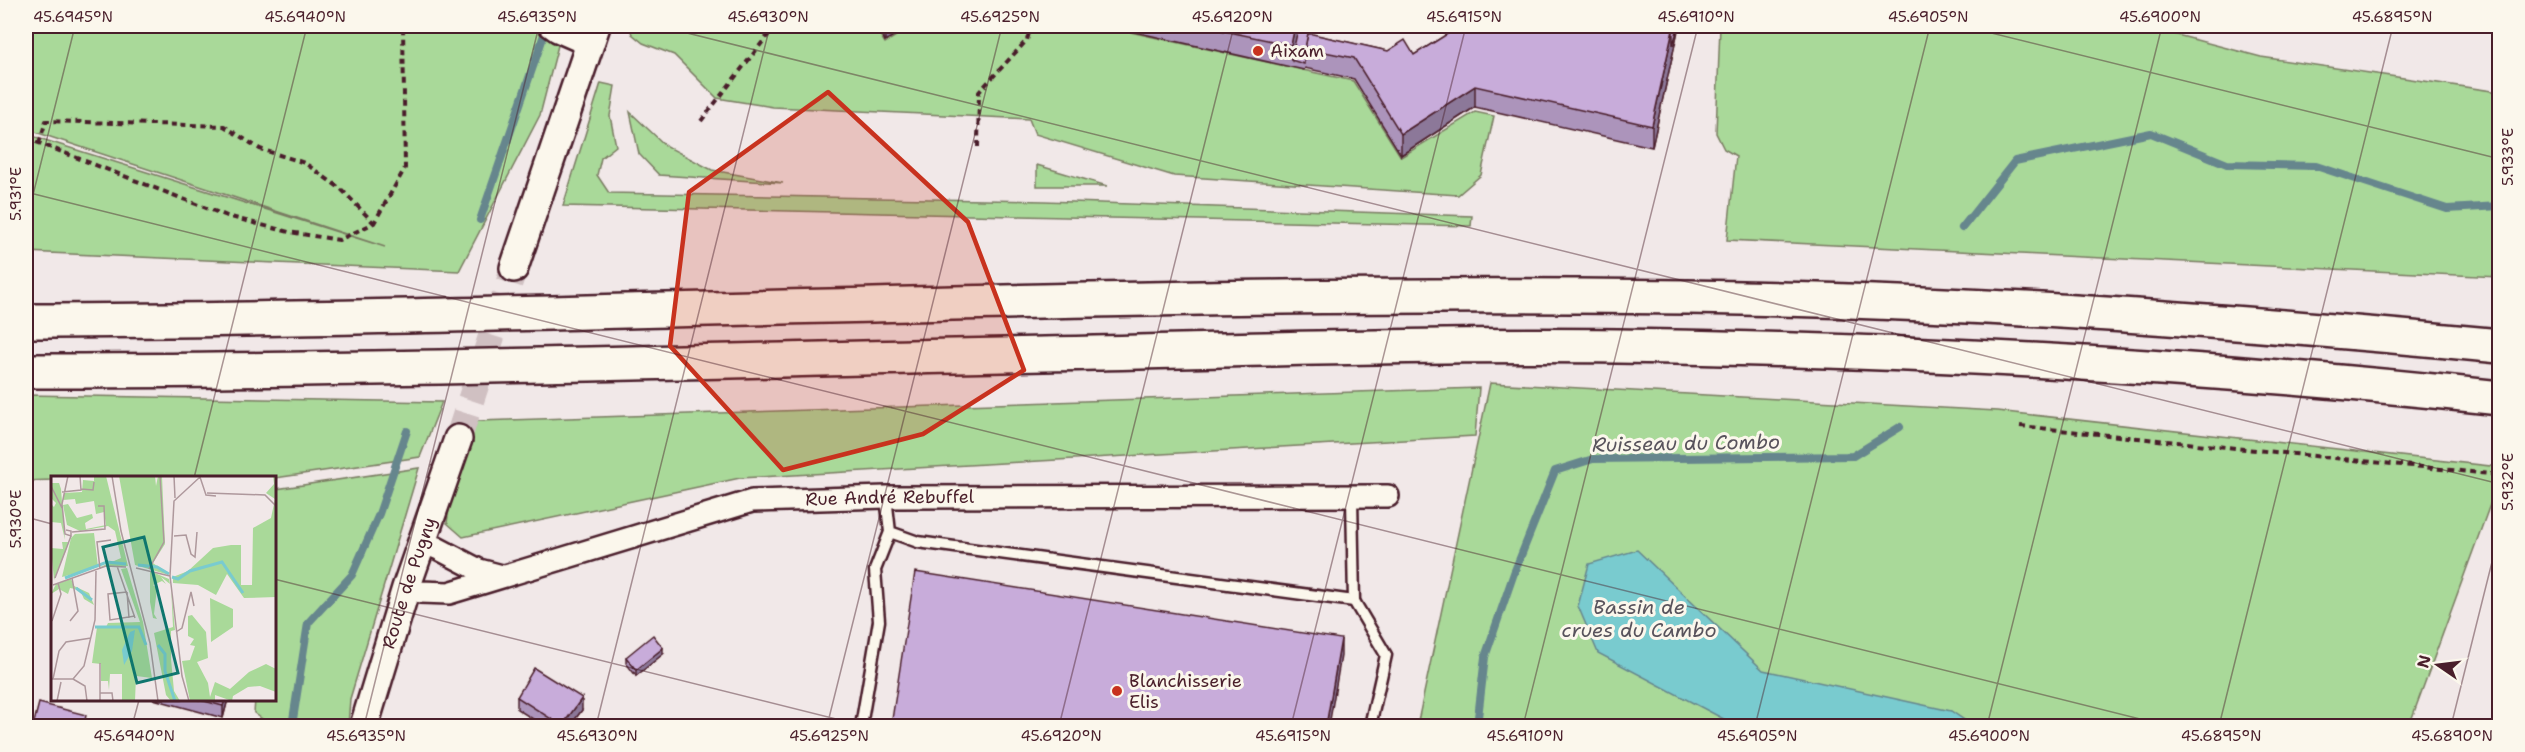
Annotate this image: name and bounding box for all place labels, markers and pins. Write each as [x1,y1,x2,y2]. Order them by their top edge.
place label: Aixam [1270,39,1324,63]
marker: Aixam [1251,44,1265,58]
place label: Blanchisserie Elis [1129,669,1242,714]
marker: Blanchisserie Elis [1110,684,1124,698]

